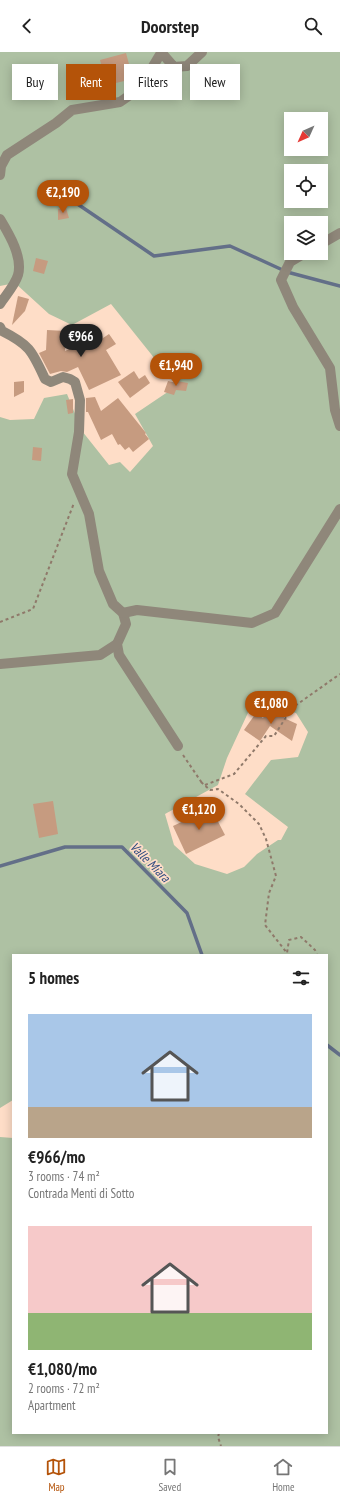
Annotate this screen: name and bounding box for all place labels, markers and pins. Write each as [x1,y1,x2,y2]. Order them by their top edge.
pin: €2,190 [30,180,96,214]
pin: €966 [57,324,105,358]
pin: €1,940 [143,353,209,387]
pin: €1,080 [238,691,304,725]
pin: €1,120 [166,797,232,831]

